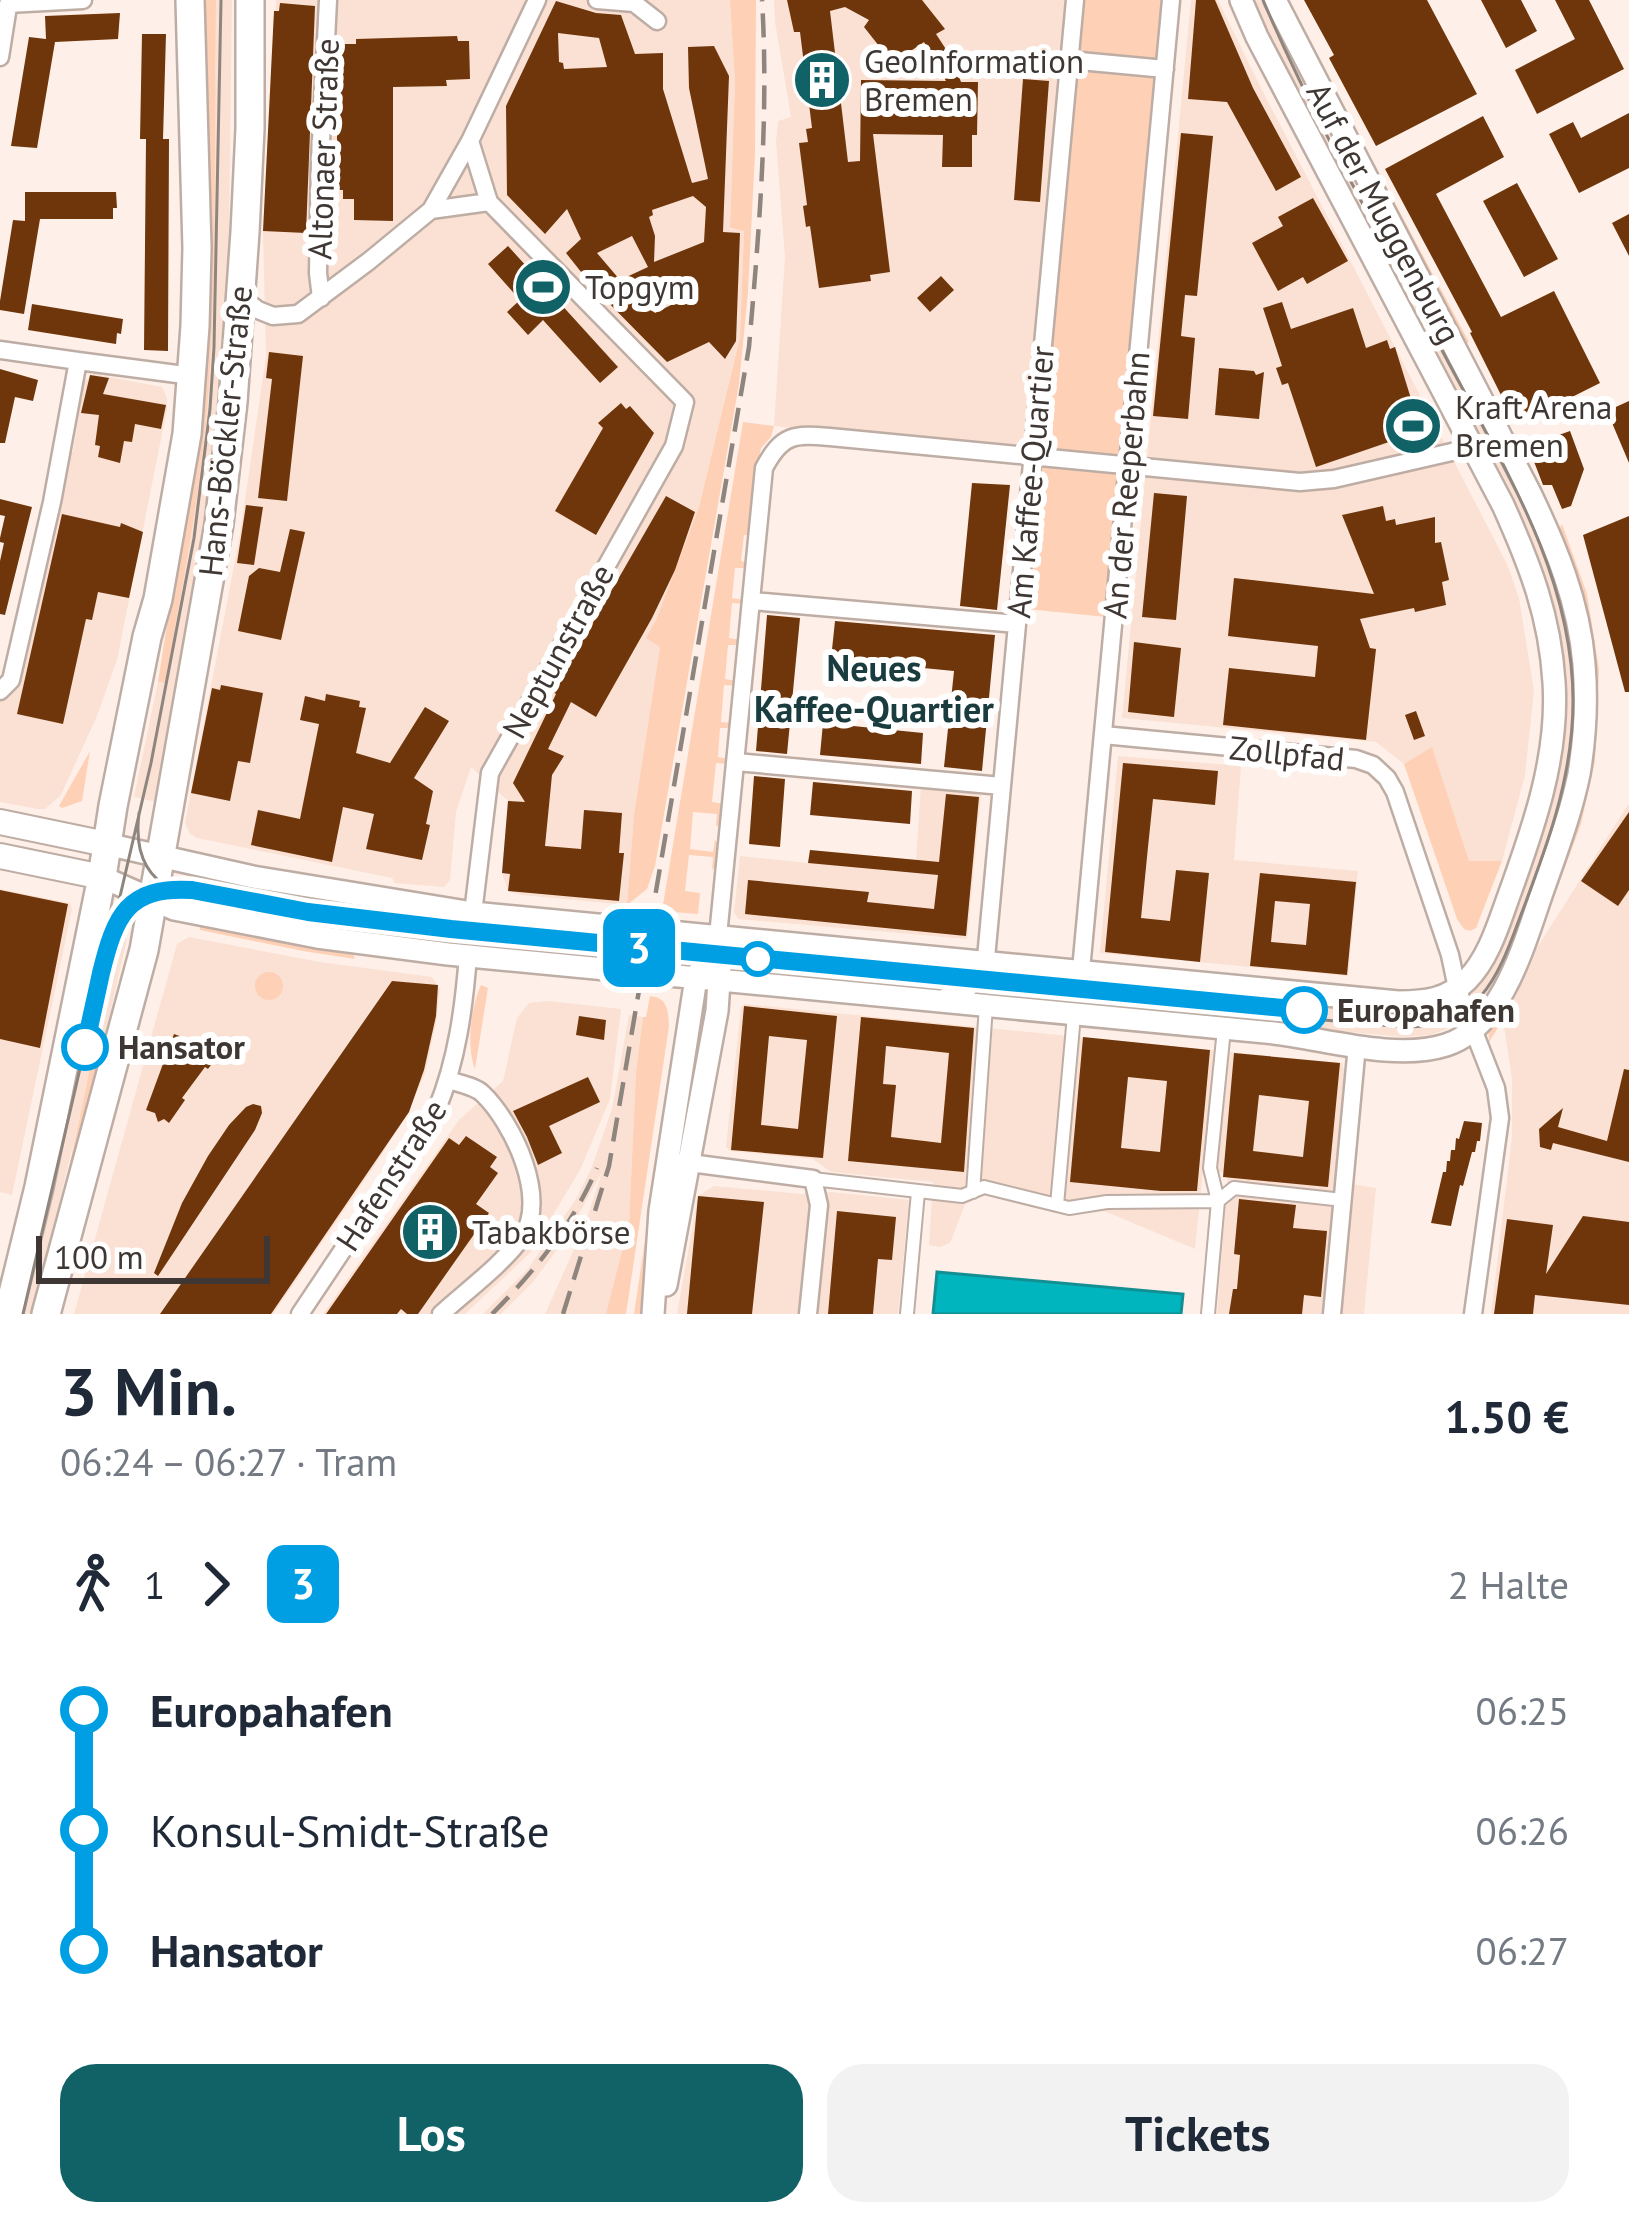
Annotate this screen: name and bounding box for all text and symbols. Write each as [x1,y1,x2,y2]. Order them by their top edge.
street label: Altonaer Straße [297,38,348,260]
place label: GeoInformation Bremen [864,39,1084,120]
building icon: GeoInformation Bremen [791,49,853,111]
street label: Auf der Muggenburg [1297,75,1471,351]
sports icon: Topgym [512,256,574,318]
place label: Topgym [585,265,695,308]
street label: Hans-Böckler-Straße [188,283,261,578]
street label: Am Kaffee-Quartier [996,344,1063,620]
street label: An der Reeperbahn [1092,350,1159,620]
place label: Kraft Arena Bremen [1455,385,1612,466]
sports icon: Kraft Arena Bremen [1382,395,1444,457]
street label: Neptunstraße [492,556,623,746]
district label: Neues Kaffee-Quartier [754,644,994,732]
street label: Zollpfad [1227,725,1347,780]
line badge: 3 [600,909,678,987]
text: 3 [627,920,651,975]
unlabelled marker [742,943,774,975]
marker: Europahafen [1282,988,1326,1032]
place label: Europahafen [1337,988,1515,1031]
marker: Hansator [63,1025,107,1069]
place label: Hansator [118,1025,245,1068]
street label: Hafenstraße [326,1091,456,1259]
building icon: Tabakbörse [399,1201,461,1263]
place label: Tabakbörse [472,1210,631,1253]
scale bar [36,1230,270,1283]
text: 100 m [54,1235,144,1278]
text: 3 Min. [60,1348,237,1433]
text: 1.50 € [1444,1387,1569,1445]
text: 06:24 – 06:27 · Tram [60,1436,397,1487]
icon: walk [60,1551,126,1617]
icon: forward [183,1551,249,1617]
text: 3 [291,1556,315,1611]
text: 1 [144,1559,165,1610]
text: 2 Halte [1448,1559,1569,1610]
text: Europahafen [150,1681,393,1739]
text: 06:25 [1475,1685,1569,1736]
text: Konsul-Smidt-Straße [150,1801,550,1859]
text: 06:26 [1475,1805,1569,1856]
text: Hansator [150,1921,323,1979]
text: 06:27 [1475,1925,1569,1976]
button: Los [60,2064,803,2202]
button: Tickets [827,2064,1569,2202]

